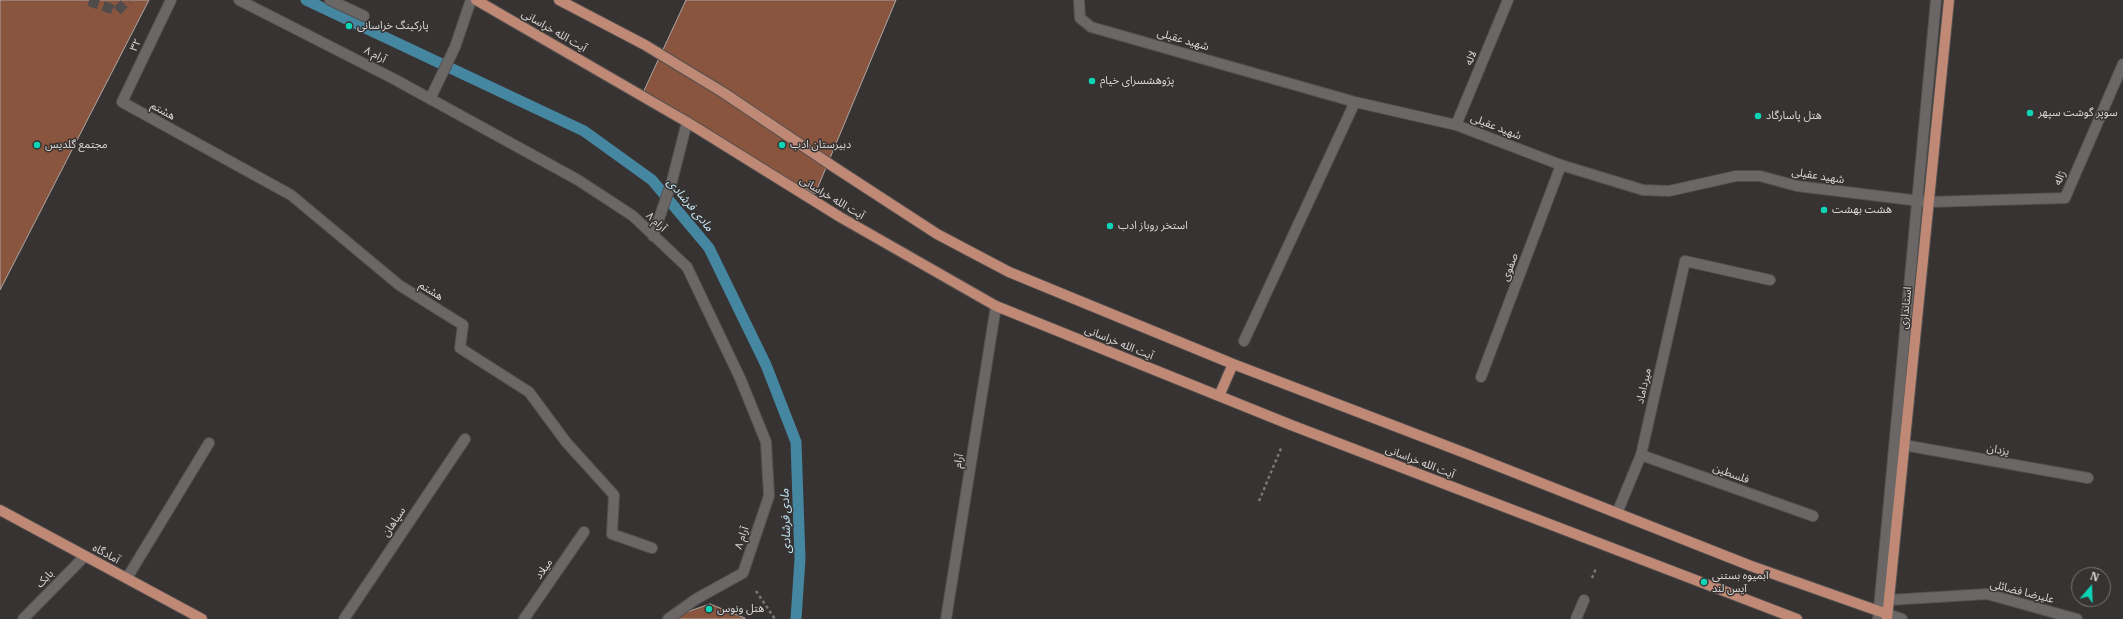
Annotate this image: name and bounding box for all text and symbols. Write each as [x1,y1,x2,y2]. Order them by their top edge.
street label: آیت الله خراسانی [519,7,589,55]
place label: پارکینگ خراسانی [357,19,429,33]
marker: پارکینگ خراسانی [344,21,354,31]
street label: شهید عقیلی [1156,26,1210,54]
street label: ۳۲ [127,36,145,54]
street label: ۸ آرام [362,44,388,66]
street label: لاله [1462,49,1480,67]
place label: پژوهشسرای خیام [1100,74,1174,88]
marker: پژوهشسرای خیام [1087,76,1097,86]
street label: هشتم [148,99,178,123]
place label: سوپر گوشت سپهر [2038,106,2118,120]
marker: سوپر گوشت سپهر [2025,108,2035,118]
place label: هتل پاسارگاد [1766,109,1822,123]
street label: شهید عقیلی [1469,111,1523,143]
marker: هتل پاسارگاد [1753,111,1763,121]
place label: مجتمع گلدیس [45,138,108,152]
place label: دبیرستان ادب [790,138,851,152]
marker: مجتمع گلدیس [32,140,42,150]
marker: دبیرستان ادب [777,140,787,150]
street label: شهید عقیلی [1791,165,1845,187]
street label: ژاله [2051,169,2069,187]
street label: آیت الله خراسانی [797,173,867,223]
water label: مادی فرشادی [664,176,716,234]
place label: هشت بهشت [1832,203,1892,217]
marker: هشت بهشت [1819,205,1829,215]
street label: ۸ آرام [643,209,669,235]
place label: استخر روباز ادب [1118,219,1188,233]
marker: استخر روباز ادب [1105,221,1115,231]
street label: صفوی [1499,251,1521,283]
street label: هشتم [416,279,446,303]
street label: استانداری [1897,286,1915,330]
street label: آیت الله خراسانی [1083,323,1155,363]
street label: میرداماد [1634,367,1654,405]
street label: یزدان [1986,442,2010,458]
street label: آیت الله خراسانی [1383,443,1457,481]
street label: آرام [951,453,967,469]
street label: فلسطین [1711,461,1751,487]
water label: مادی فرشادی [778,488,794,554]
street label: سپاهان [379,505,409,539]
street label: ۸ آرام [732,525,752,551]
street label: آمادگاه [90,541,122,567]
street label: میلاد [532,556,556,582]
street label: بابک [33,567,57,591]
north arrow [2071,567,2111,607]
place label: آبمیوه بستنی آیس لند [1712,569,1768,595]
text: N [2088,569,2101,585]
marker: آبمیوه بستنی آیس لند [1699,577,1709,587]
street label: علیرضا فضائلی [1989,578,2055,606]
place label: هتل ونوس [717,602,764,616]
marker: هتل ونوس [704,604,714,614]

